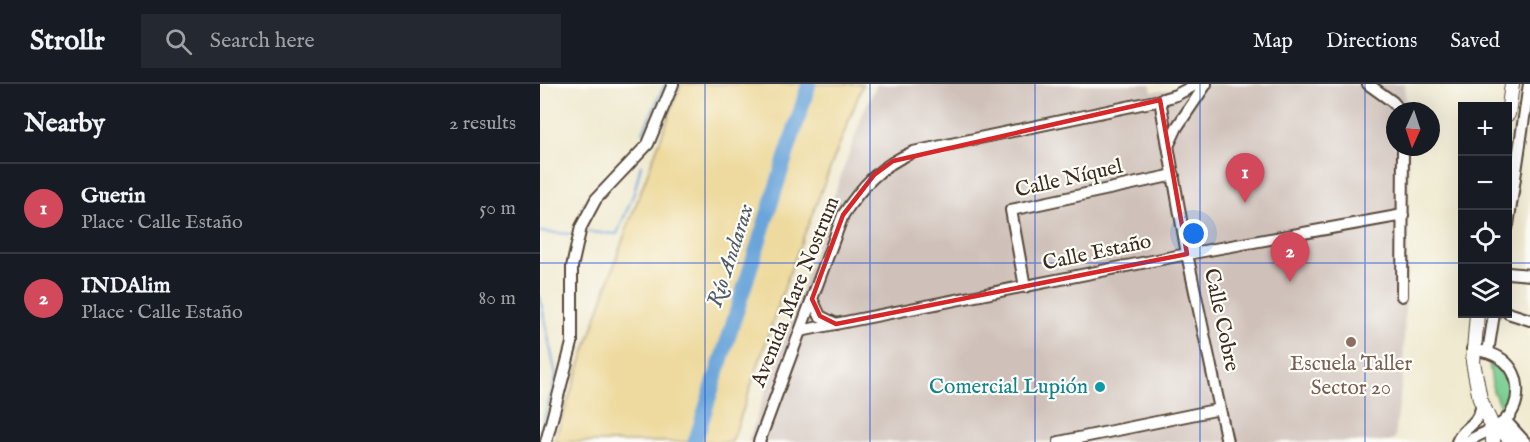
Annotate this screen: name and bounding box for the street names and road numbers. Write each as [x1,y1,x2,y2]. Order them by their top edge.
street label: Calle Níquel [1013,153,1126,204]
street label: Avenida Mare Nostrum [745,193,847,392]
street label: Calle Estaño [1040,228,1154,278]
street label: Calle Cobre [1197,266,1245,374]

